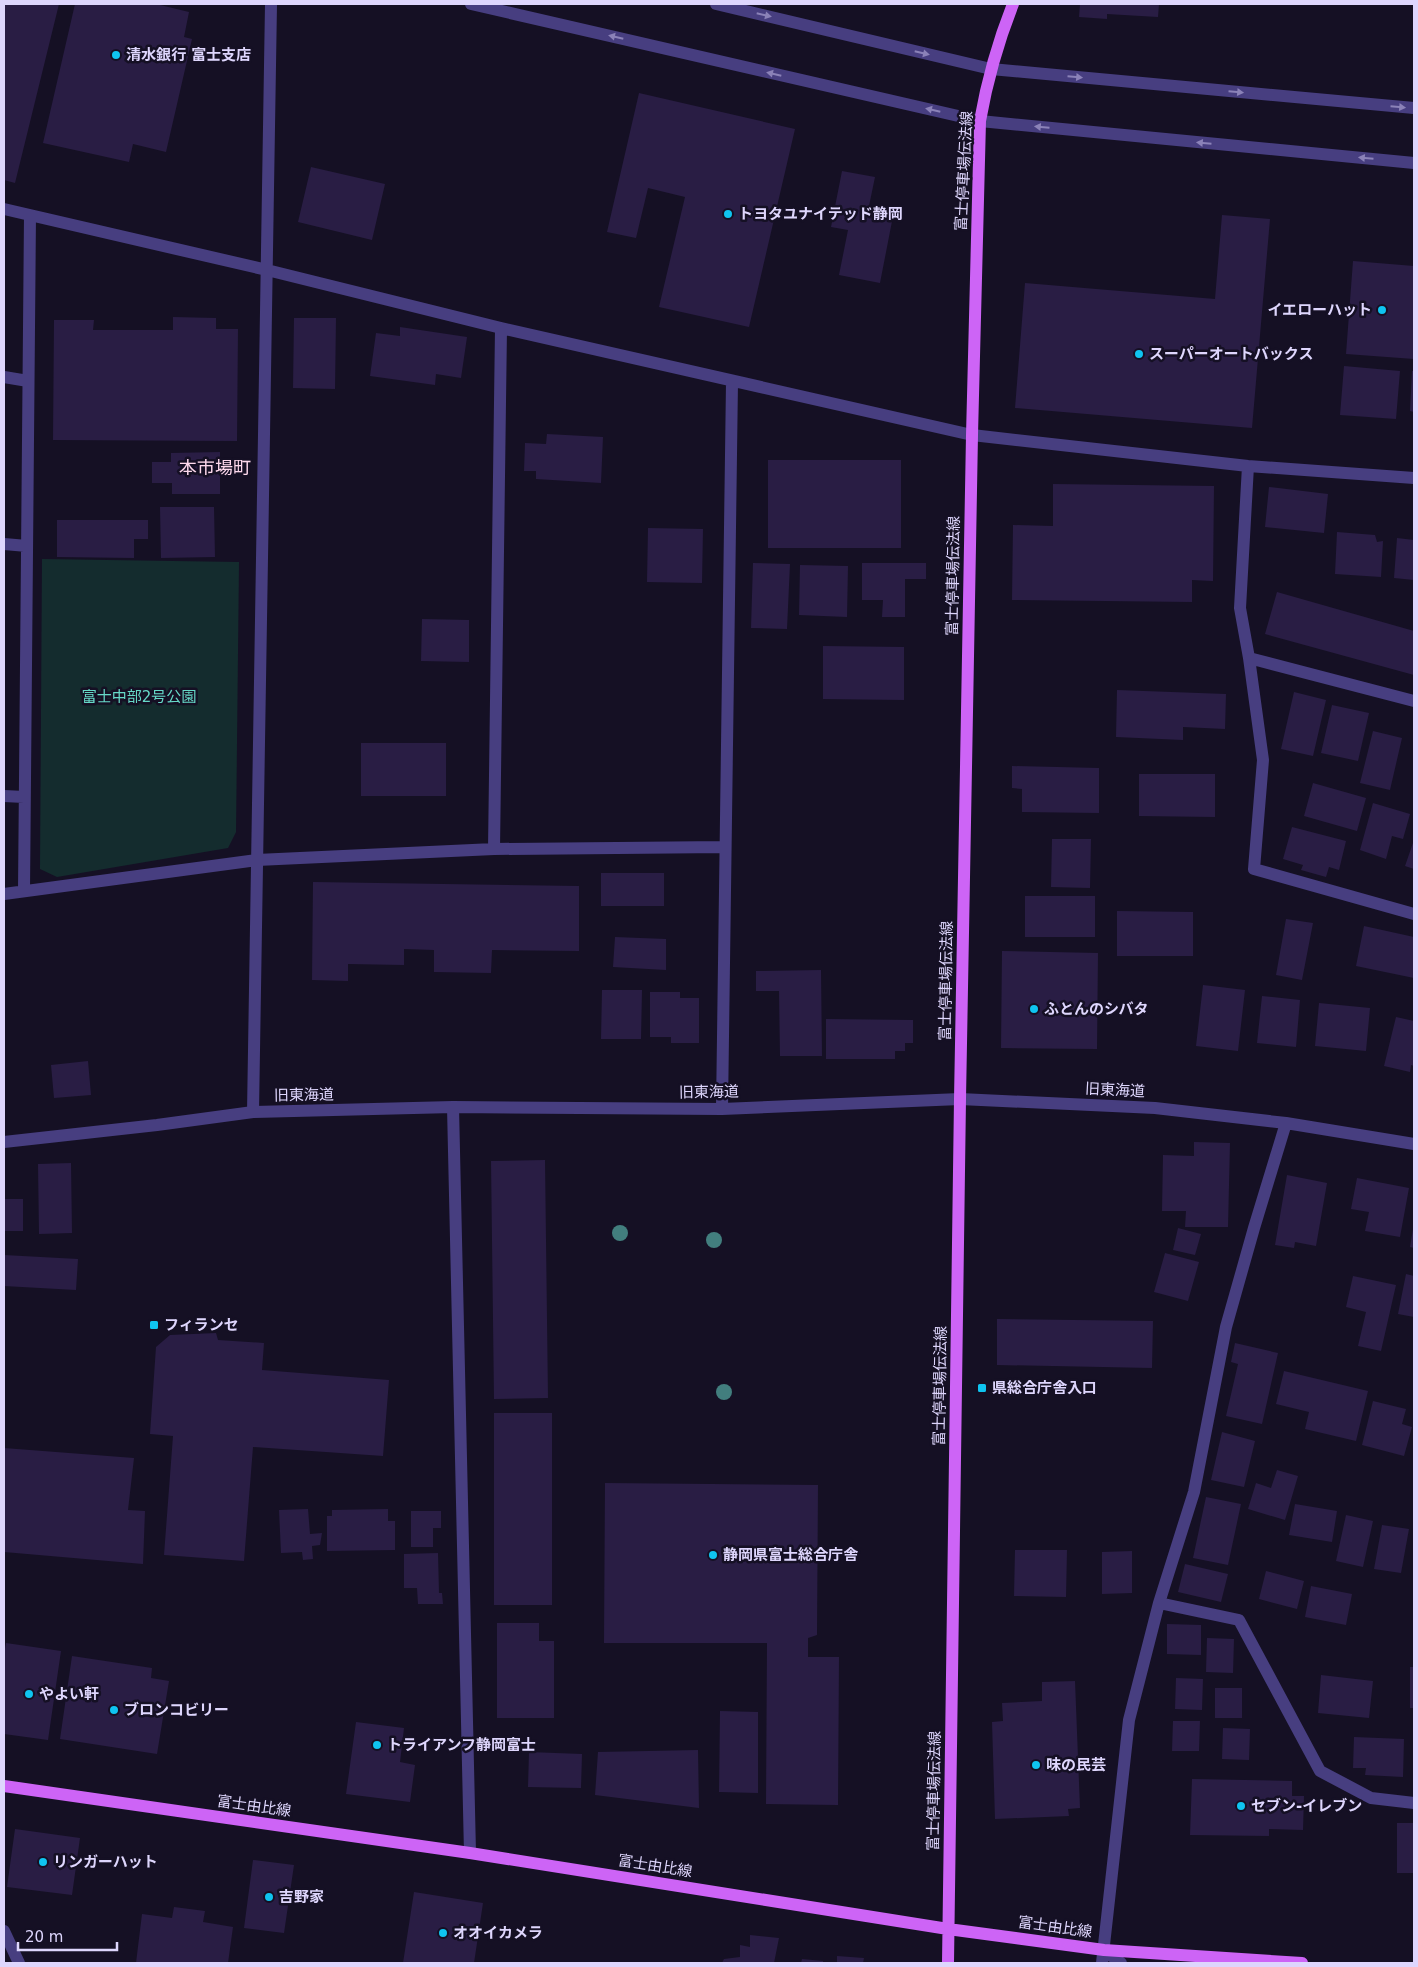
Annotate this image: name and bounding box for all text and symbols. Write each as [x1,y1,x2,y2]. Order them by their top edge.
one-way arrow [756,11,771,19]
one-way arrow [609,33,624,41]
place label: 清水銀行 富士支店 [126,46,251,64]
marker: 清水銀行 富士支店 [110,49,122,61]
one-way arrow [914,49,929,57]
one-way arrow [767,70,782,78]
one-way arrow [1067,73,1083,81]
one-way arrow [1229,88,1245,96]
one-way arrow [1390,103,1406,111]
one-way arrow [925,106,940,114]
street label: 富士停車場伝法線 [952,111,976,231]
one-way arrow [1034,123,1050,131]
one-way arrow [1196,138,1212,146]
one-way arrow [1357,154,1373,162]
place label: トヨタユナイテッド静岡 [738,205,903,223]
marker: トヨタユナイテッド静岡 [722,208,734,220]
place label: イエローハット [1267,301,1372,319]
marker: イエローハット [1376,304,1388,316]
place label: スーパーオートバックス [1149,345,1313,363]
marker: スーパーオートバックス [1133,348,1145,360]
district label: 本市場町 [179,457,251,478]
street label: 富士停車場伝法線 [943,516,963,636]
park label: 富士中部2号公園 [82,688,196,706]
street label: 富士停車場伝法線 [936,921,956,1041]
place label: ふとんのシバタ [1044,1000,1149,1018]
marker: ふとんのシバタ [1028,1003,1040,1015]
street label: 旧東海道 [1085,1079,1145,1101]
street label: 旧東海道 [679,1082,739,1102]
street label: 旧東海道 [274,1085,334,1105]
place label: フィランセ [164,1316,239,1334]
marker: フィランセ [148,1319,160,1331]
street label: 富士停車場伝法線 [930,1326,950,1446]
place label: 県総合庁舎入口 [992,1379,1097,1397]
marker: 県総合庁舎入口 [976,1382,988,1394]
place label: 静岡県富士総合庁舎 [723,1546,859,1564]
marker: 静岡県富士総合庁舎 [707,1549,719,1561]
place label: やよい軒 [39,1685,99,1703]
marker: やよい軒 [23,1688,35,1700]
place label: ブロンコビリー [124,1701,229,1719]
marker: ブロンコビリー [108,1704,120,1716]
street label: 富士停車場伝法線 [924,1731,944,1851]
place label: トライアンフ静岡富士 [387,1736,536,1754]
marker: トライアンフ静岡富士 [371,1739,383,1751]
place label: 味の民芸 [1046,1756,1106,1774]
marker: 味の民芸 [1030,1759,1042,1771]
street label: 富士由比線 [216,1792,292,1820]
place label: セブン-イレブン [1251,1797,1362,1815]
marker: セブン-イレブン [1235,1800,1247,1812]
street label: 富士由比線 [617,1851,693,1881]
place label: リンガーハット [53,1853,158,1871]
marker: リンガーハット [37,1856,49,1868]
place label: 吉野家 [279,1888,324,1906]
marker: 吉野家 [263,1891,275,1903]
street label: 富士由比線 [1017,1913,1093,1941]
scale bar [18,1920,116,1952]
place label: オオイカメラ [453,1924,543,1942]
marker: オオイカメラ [437,1927,449,1939]
text: 20 m [25,1928,63,1946]

